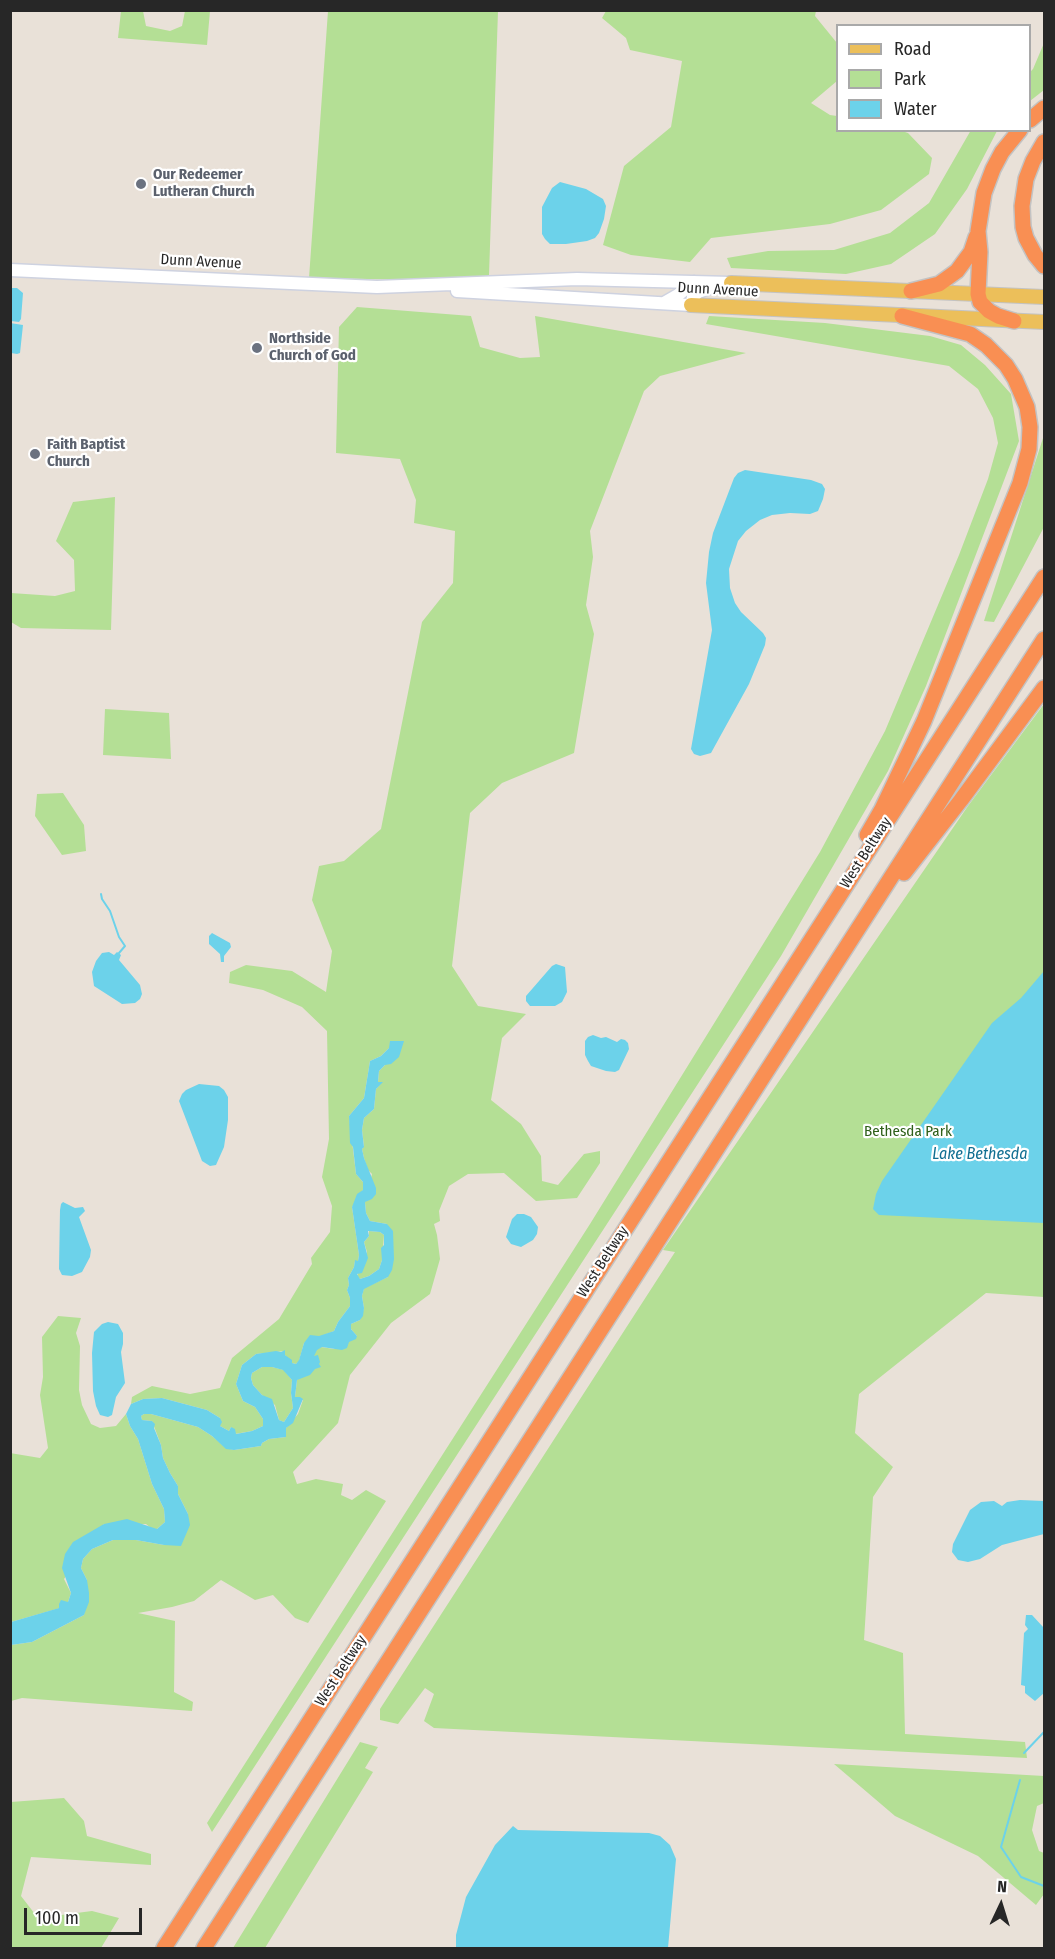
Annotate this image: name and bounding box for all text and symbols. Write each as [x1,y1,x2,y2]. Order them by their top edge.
legend [836,24,1031,132]
text: Road [894,38,931,60]
text: Park [894,68,926,90]
text: Water [894,98,937,120]
place label: Our Redeemer Lutheran Church [153,166,255,201]
marker: Our Redeemer Lutheran Church [134,177,148,191]
street label: Dunn Avenue [160,251,242,273]
street label: Dunn Avenue [677,279,759,301]
place label: Northside Church of God [269,330,356,365]
marker: Northside Church of God [250,341,264,355]
place label: Faith Baptist Church [47,436,125,471]
marker: Faith Baptist Church [28,447,42,461]
street label: West Beltway [836,814,896,892]
park label: Bethesda Park [864,1123,952,1141]
water label: Lake Bethesda [932,1145,1028,1165]
street label: West Beltway [573,1223,633,1301]
street label: West Beltway [311,1632,371,1710]
north arrow [971,1875,1031,1935]
text: N [997,1877,1008,1896]
scale bar [27,1896,146,1934]
text: 100 m [35,1907,79,1929]

